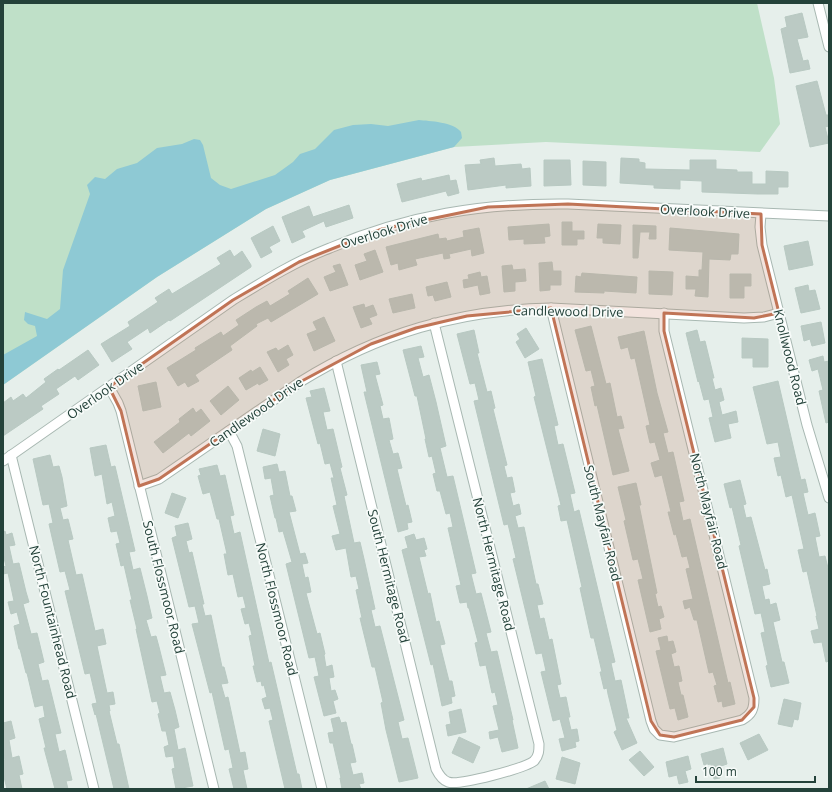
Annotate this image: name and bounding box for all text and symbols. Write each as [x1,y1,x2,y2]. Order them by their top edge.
street label: Overlook Drive [660,200,750,222]
street label: Overlook Drive [338,209,430,253]
street label: Candlewood Drive [512,301,624,321]
street label: Knollwood Road [769,307,811,407]
street label: Overlook Drive [63,357,147,423]
street label: Candlewood Drive [205,373,307,451]
street label: North Mayfair Road [686,451,732,571]
street label: South Mayfair Road [580,463,626,583]
street label: North Hermitage Road [469,495,519,633]
street label: South Hermitage Road [364,507,414,645]
street label: South Flossmoor Road [139,519,189,655]
street label: North Flossmoor Road [252,541,302,677]
street label: North Fountainhead Road [25,543,81,701]
scale bar [696,758,815,784]
text: 100 m [702,763,737,780]

